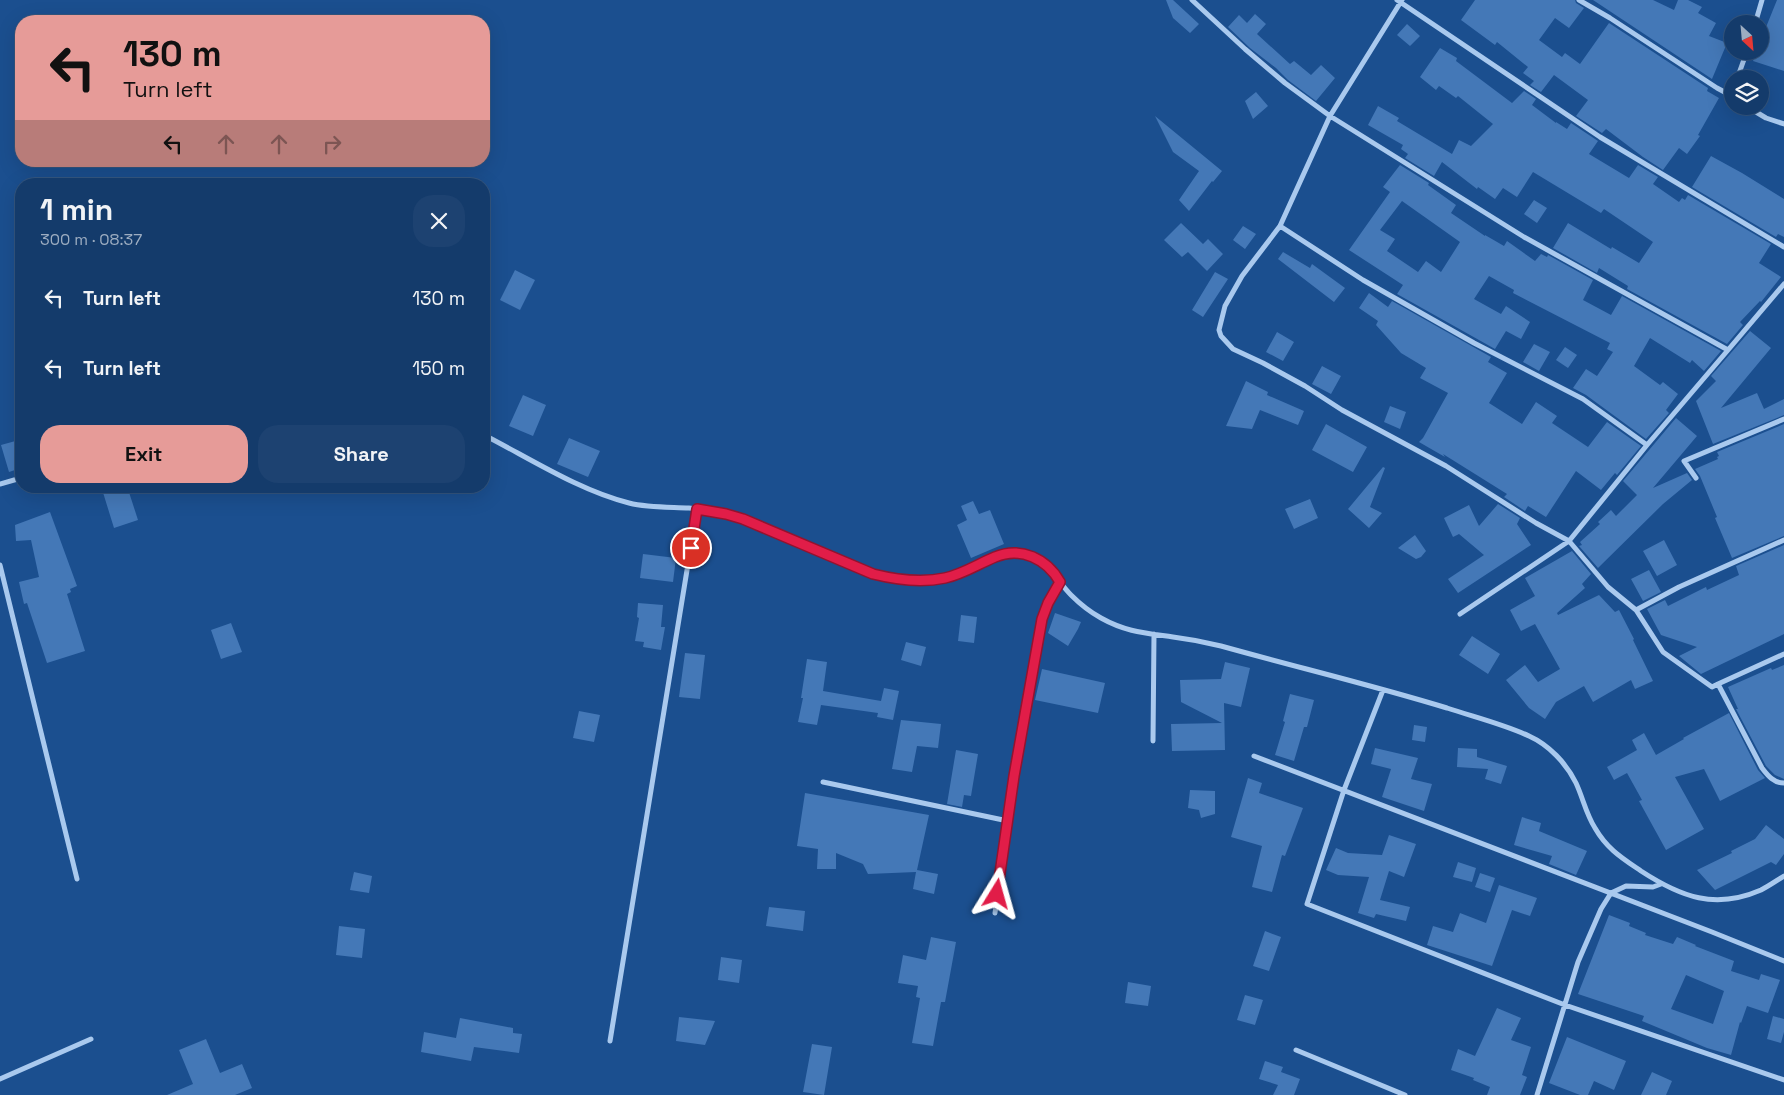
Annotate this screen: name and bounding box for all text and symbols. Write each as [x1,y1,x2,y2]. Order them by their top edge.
north arrow [1724,15,1769,60]
map controls [1724,15,1769,115]
text: 130 m [123,32,222,76]
icon: left [40,35,105,100]
button: layers [1724,70,1769,115]
text: Turn left [123,75,213,103]
icon: left [159,130,187,158]
icon: ahead [212,130,240,158]
icon: ahead [265,130,293,158]
icon: right [318,130,346,158]
text: 1 min [40,190,113,229]
button: close [413,195,465,247]
text: 300 m · 08:37 [40,229,142,250]
icon: left [40,284,68,312]
text: Turn left [83,286,161,311]
text: 130 m [412,286,465,311]
icon: left [40,354,68,382]
text: Turn left [83,356,161,381]
text: 150 m [412,356,465,381]
button: Exit [40,425,248,483]
button: Share [258,425,465,483]
pin [670,527,712,569]
icon: arrive [677,534,705,562]
position arrow [970,867,1022,919]

